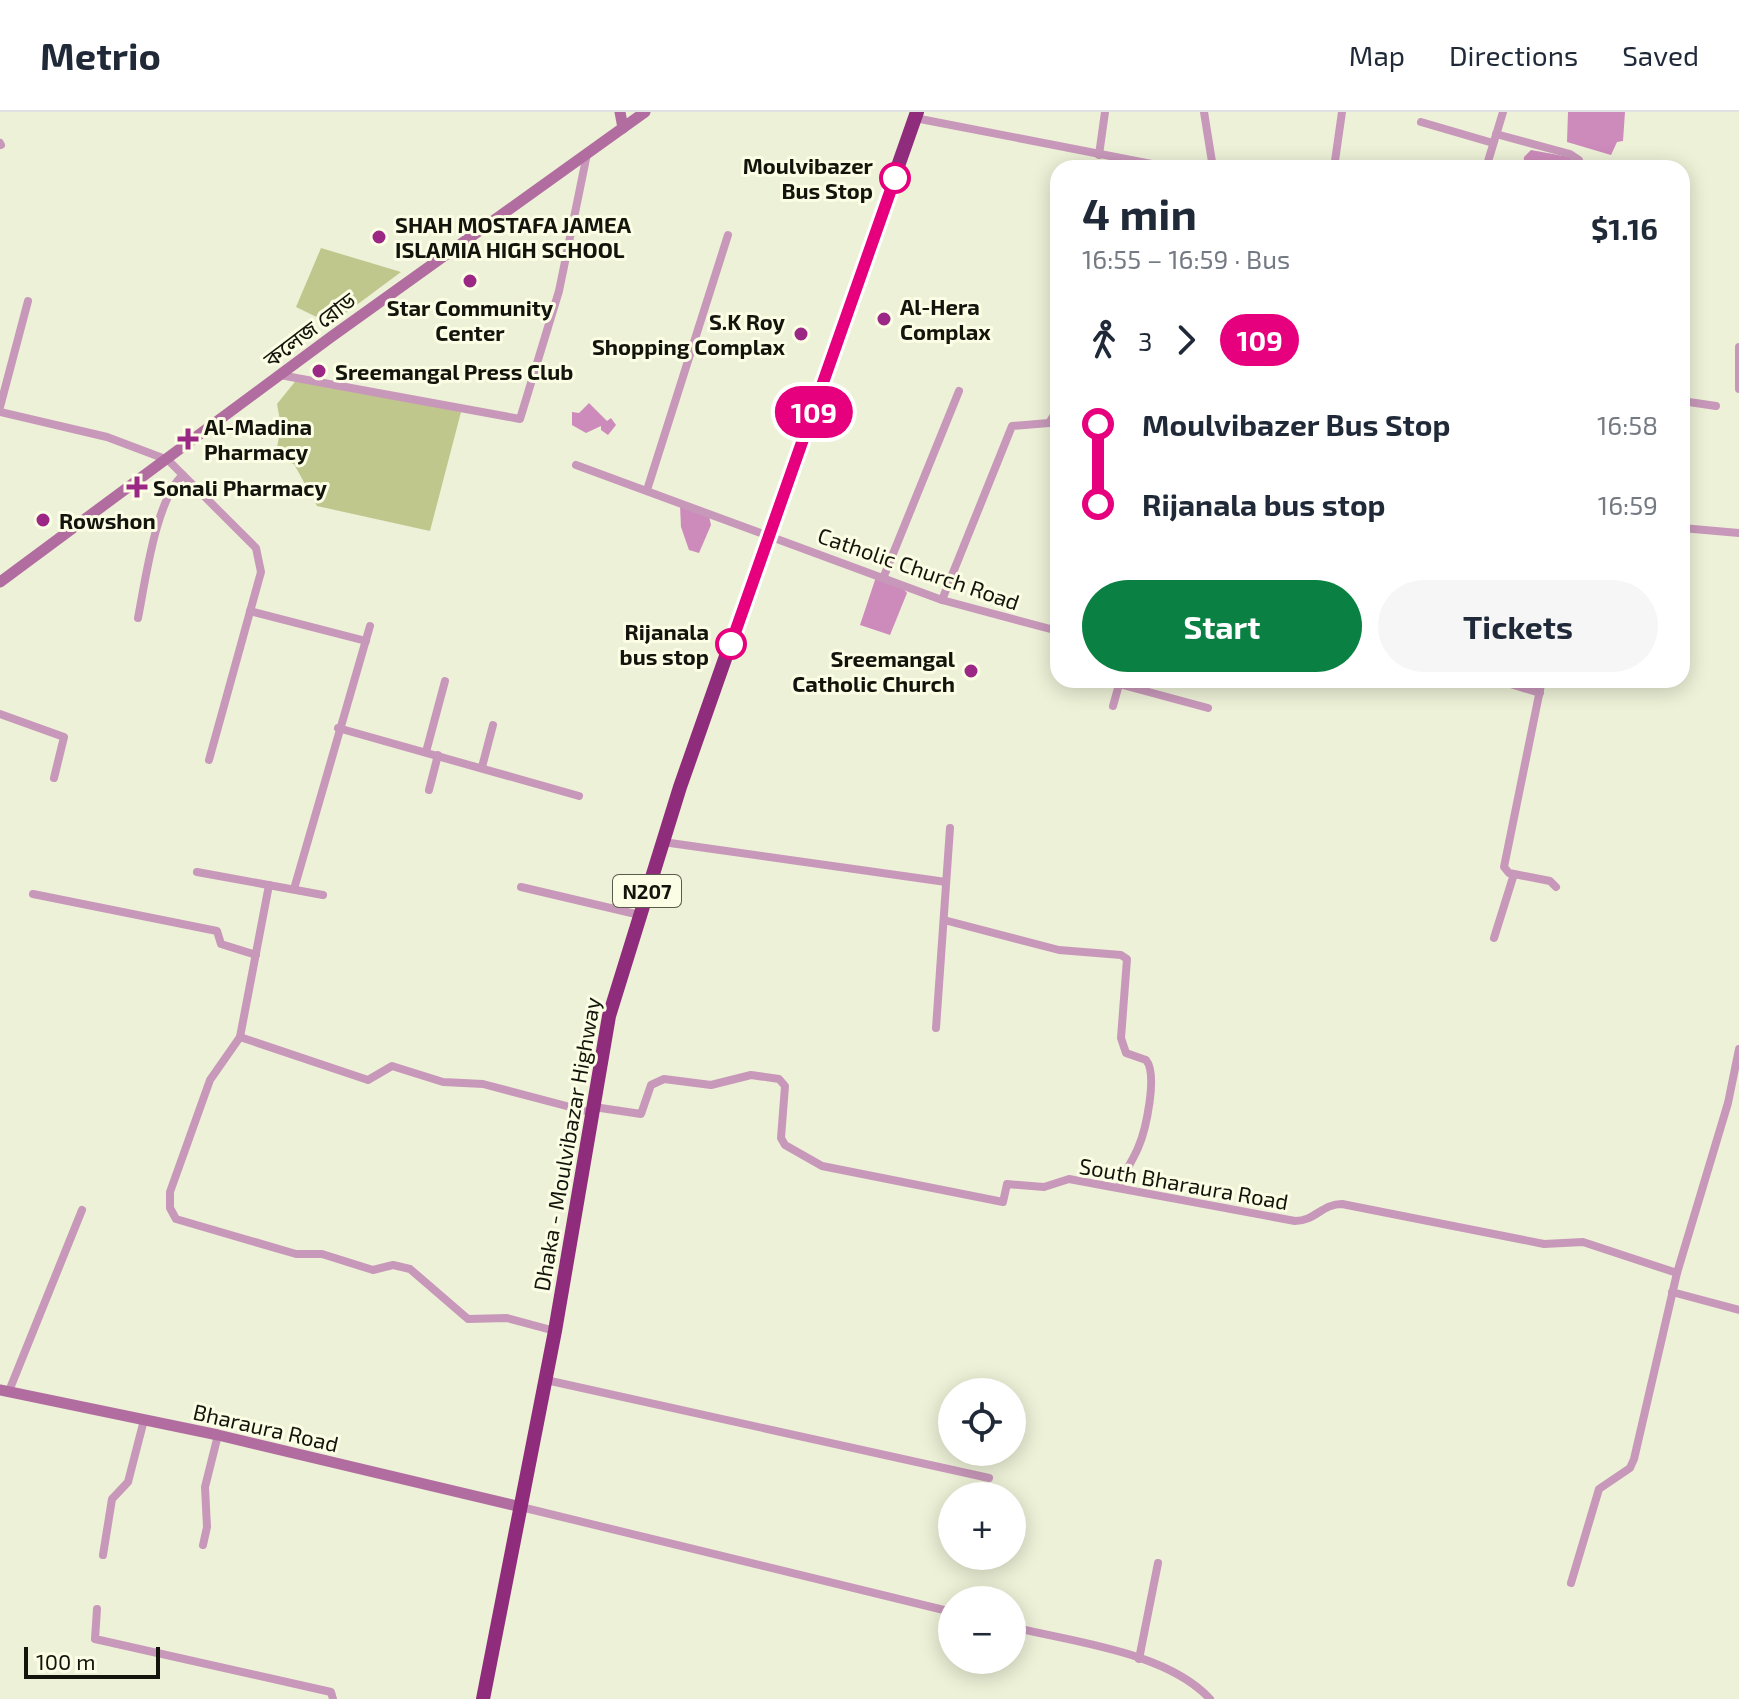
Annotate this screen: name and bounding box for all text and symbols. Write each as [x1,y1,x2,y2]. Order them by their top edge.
text: Metrio [40,32,161,78]
text: Map [1349,38,1405,72]
text: Directions [1449,38,1578,72]
text: Saved [1622,38,1699,72]
place label: Moulvibazer Bus Stop [743,152,874,203]
marker: Moulvibazer Bus Stop [880,163,910,193]
text: 4 min [1082,186,1197,239]
text: $1.16 [1591,210,1658,246]
place label: SHAH MOSTAFA JAMEA ISLAMIA HIGH SCHOOL [395,211,632,262]
marker: SHAH MOSTAFA JAMEA ISLAMIA HIGH SCHOOL [370,228,388,246]
text: 16:55 – 16:59 · Bus [1082,243,1290,274]
marker: Star Community Center [461,272,479,290]
street label: কলেজ রোড [257,286,360,373]
place label: Al-Hera Complax [900,293,991,344]
place label: Star Community Center [387,294,554,345]
place label: S.K Roy Shopping Complax [592,308,786,359]
marker: Al-Hera Complax [875,310,893,328]
icon: walk [1082,318,1126,362]
icon: forward [1164,318,1208,362]
text: 109 [1236,323,1283,357]
marker: S.K Roy Shopping Complax [792,325,810,343]
text: 3 [1138,325,1152,356]
place label: Sreemangal Press Club [335,358,573,384]
marker: Sreemangal Press Club [310,362,328,380]
line badge: 109 [768,386,860,438]
text: 109 [791,395,837,429]
text: Moulvibazer Bus Stop [1142,406,1450,442]
text: 16:58 [1597,409,1658,440]
place label: Al-Madina Pharmacy [204,413,312,465]
marker: Al-Madina Pharmacy [179,430,197,448]
place label: Sonali Pharmacy [153,474,328,501]
marker: Sonali Pharmacy [128,478,146,496]
text: Rijanala bus stop [1142,486,1386,522]
text: 16:59 [1598,489,1658,520]
place label: Rowshon [59,507,156,533]
marker: Rowshon [34,511,52,529]
street label: Catholic Church Road [815,521,1023,615]
button: Start [1082,580,1362,672]
button: Tickets [1378,580,1658,672]
place label: Rijanala bus stop [620,618,709,669]
marker: Rijanala bus stop [716,629,746,659]
place label: Sreemangal Catholic Church [792,645,956,696]
marker: Sreemangal Catholic Church [962,662,980,680]
road number: N207 [613,875,681,907]
street label: Dhaka - Moulvibazar Highway [527,995,605,1293]
street label: South Bharaura Road [1077,1152,1291,1214]
map controls [938,1378,1026,1674]
button: locate [938,1378,1026,1466]
street label: Bharaura Road [191,1398,341,1456]
button: + [938,1482,1026,1570]
button: − [938,1586,1026,1674]
scale bar [24,1643,160,1679]
text: 100 m [36,1648,95,1674]

